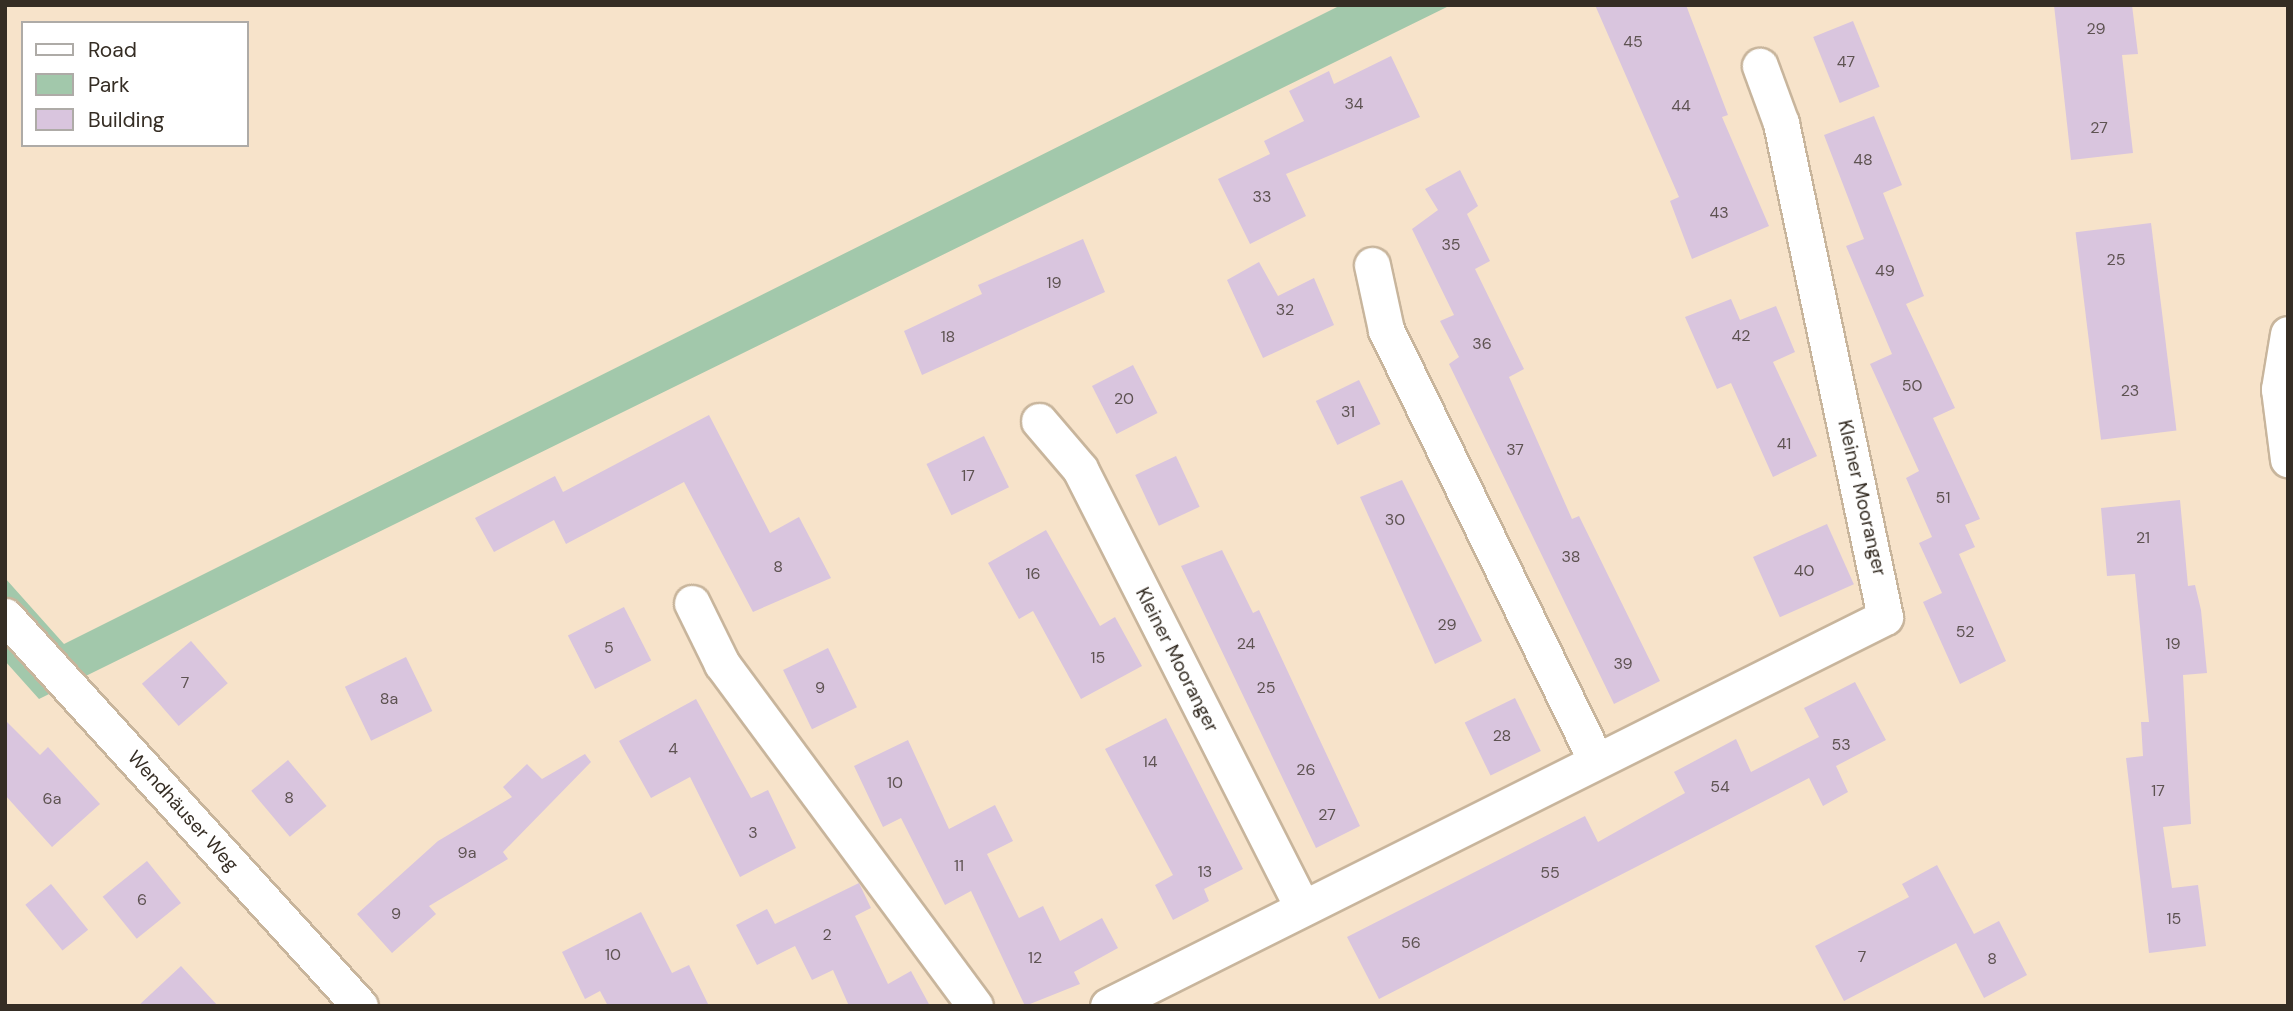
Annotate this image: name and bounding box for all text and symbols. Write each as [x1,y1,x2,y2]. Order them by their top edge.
house number: 29 [2086,19,2106,39]
legend [21,21,248,147]
house number: 45 [1623,32,1643,52]
text: Road [88,36,137,64]
house number: 47 [1837,52,1855,72]
text: Park [88,71,129,99]
house number: 34 [1344,94,1364,114]
house number: 44 [1671,96,1691,116]
text: Building [88,106,164,134]
house number: 27 [2090,118,2108,138]
house number: 48 [1853,150,1873,170]
house number: 33 [1253,187,1271,207]
house number: 43 [1709,203,1729,223]
house number: 35 [1441,235,1461,255]
house number: 25 [2107,250,2125,270]
house number: 49 [1875,261,1895,281]
house number: 19 [1046,273,1062,293]
house number: 32 [1276,300,1294,320]
house number: 42 [1732,326,1750,346]
house number: 18 [941,327,955,347]
house number: 36 [1472,334,1492,354]
house number: 50 [1902,376,1922,396]
house number: 23 [2121,381,2139,401]
house number: 20 [1114,389,1134,409]
house number: 31 [1341,402,1355,422]
street label: Kleiner Mooranger [1833,418,1891,578]
house number: 41 [1777,434,1791,454]
house number: 37 [1506,440,1524,460]
house number: 17 [961,466,975,486]
house number: 51 [1936,488,1950,508]
house number: 30 [1385,510,1405,530]
house number: 21 [2136,528,2150,548]
house number: 38 [1561,547,1581,567]
house number: 8 [773,557,783,577]
house number: 40 [1794,561,1814,581]
house number: 16 [1025,564,1041,584]
street label: Kleiner Mooranger [1131,584,1223,736]
house number: 29 [1437,615,1457,635]
house number: 52 [1956,622,1974,642]
house number: 24 [1237,634,1255,654]
house number: 19 [2165,634,2181,654]
house number: 5 [604,638,614,658]
house number: 15 [1091,648,1105,668]
house number: 39 [1613,654,1633,674]
house number: 7 [181,673,189,693]
house number: 9 [815,678,825,698]
house number: 25 [1257,678,1275,698]
house number: 8a [380,689,398,709]
house number: 28 [1493,726,1511,746]
house number: 53 [1831,735,1851,755]
house number: 4 [668,739,678,759]
street label: Wendhäuser Weg [123,746,243,876]
house number: 14 [1143,752,1157,772]
house number: 26 [1296,760,1316,780]
house number: 10 [887,773,903,793]
house number: 54 [1710,777,1730,797]
house number: 17 [2151,781,2165,801]
house number: 8 [284,788,294,808]
house number: 6a [43,789,61,809]
house number: 27 [1318,805,1336,825]
house number: 3 [748,823,758,843]
house number: 9a [458,843,476,863]
house number: 11 [954,856,964,876]
house number: 13 [1198,862,1212,882]
house number: 55 [1540,863,1560,883]
house number: 6 [137,890,147,910]
house number: 9 [391,904,401,924]
house number: 15 [2167,909,2181,929]
house number: 2 [822,925,832,945]
house number: 56 [1401,933,1421,953]
house number: 10 [605,945,621,965]
house number: 7 [1858,947,1866,967]
house number: 12 [1028,948,1042,968]
house number: 8 [1987,949,1997,969]

